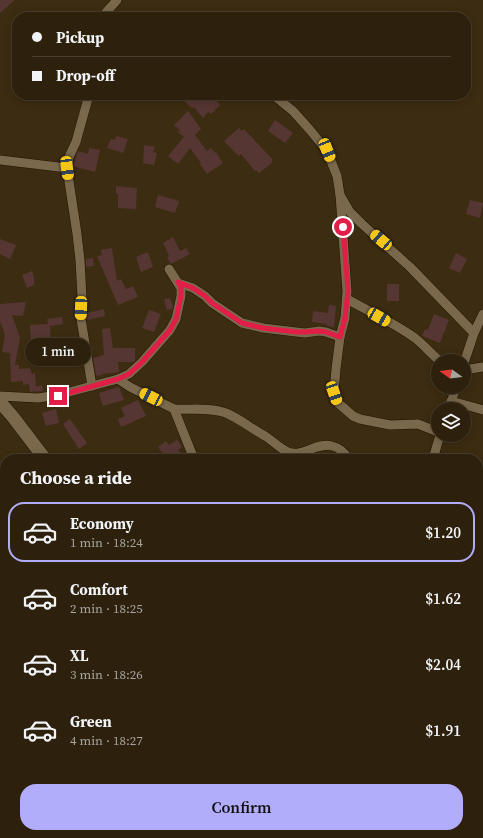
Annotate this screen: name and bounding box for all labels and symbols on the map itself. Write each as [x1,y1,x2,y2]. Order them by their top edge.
car [317,137,337,163]
car [60,155,74,181]
route start [334,218,352,236]
car [368,228,394,252]
car [75,296,87,320]
car [366,306,392,328]
callout: 1 min [25,338,91,366]
north arrow [431,354,471,394]
car [324,380,344,406]
car [138,386,164,408]
route end [49,387,67,405]

